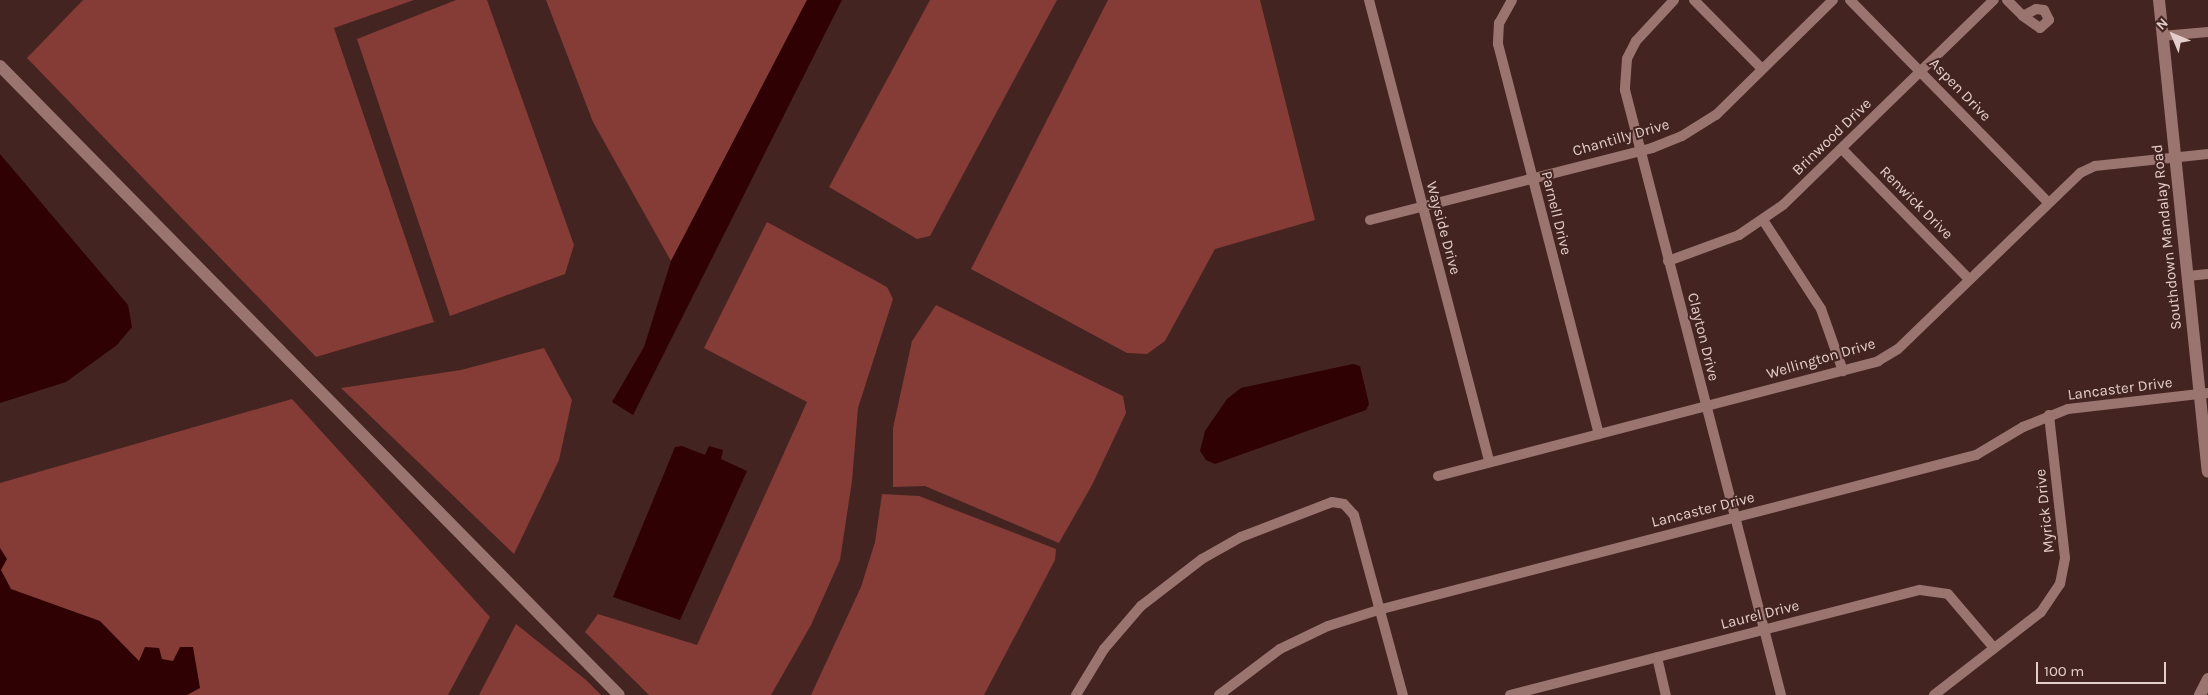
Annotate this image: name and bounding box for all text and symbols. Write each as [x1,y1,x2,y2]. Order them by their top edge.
north arrow [2148,10,2198,60]
text: N [2152,14,2172,34]
street label: Aspen Drive [1926,55,1994,125]
street label: Brinwood Drive [1789,95,1875,179]
street label: Chantilly Drive [1571,116,1671,160]
street label: Southdown Mandalay Road [2148,143,2186,331]
street label: Renwick Drive [1876,163,1956,243]
street label: Parnell Drive [1537,169,1575,257]
street label: Wayside Drive [1422,179,1464,277]
street label: Clayton Drive [1683,291,1723,383]
street label: Wellington Drive [1764,335,1878,383]
street label: Lancaster Drive [2067,374,2173,404]
street label: Myrick Drive [2032,468,2058,554]
street label: Lancaster Drive [1650,488,1756,532]
street label: Laurel Drive [1719,597,1801,633]
scale bar [2038,652,2168,684]
text: 100 m [2044,662,2084,680]

